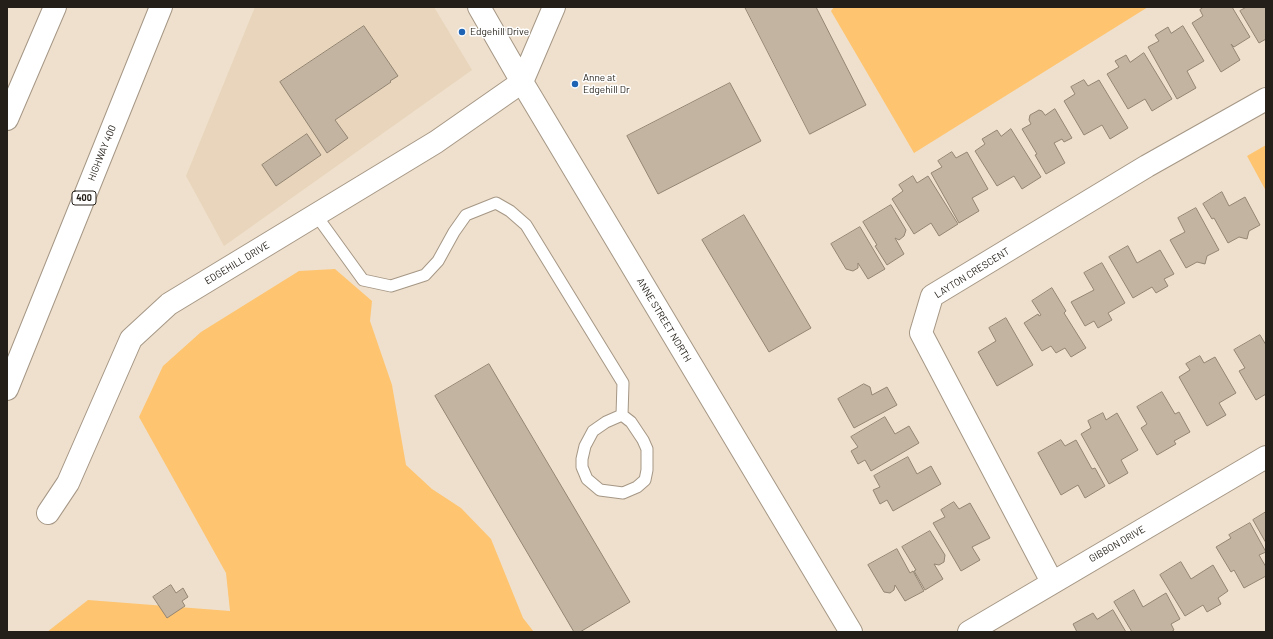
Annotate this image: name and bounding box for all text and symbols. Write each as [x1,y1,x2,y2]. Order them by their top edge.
place label: Edgehill Drive [470,26,529,38]
marker: Edgehill Drive [457,27,467,37]
place label: Anne at Edgehill Dr [583,72,630,96]
marker: Anne at Edgehill Dr [570,79,580,89]
street label: HIGHWAY 400 [85,123,119,183]
road number: 400 [72,191,96,205]
street label: EDGEHILL DRIVE [202,239,272,287]
street label: LAYTON CRESCENT [932,245,1012,301]
street label: ANNE STREET NORTH [634,276,694,364]
street label: GIBBON DRIVE [1087,523,1147,565]

